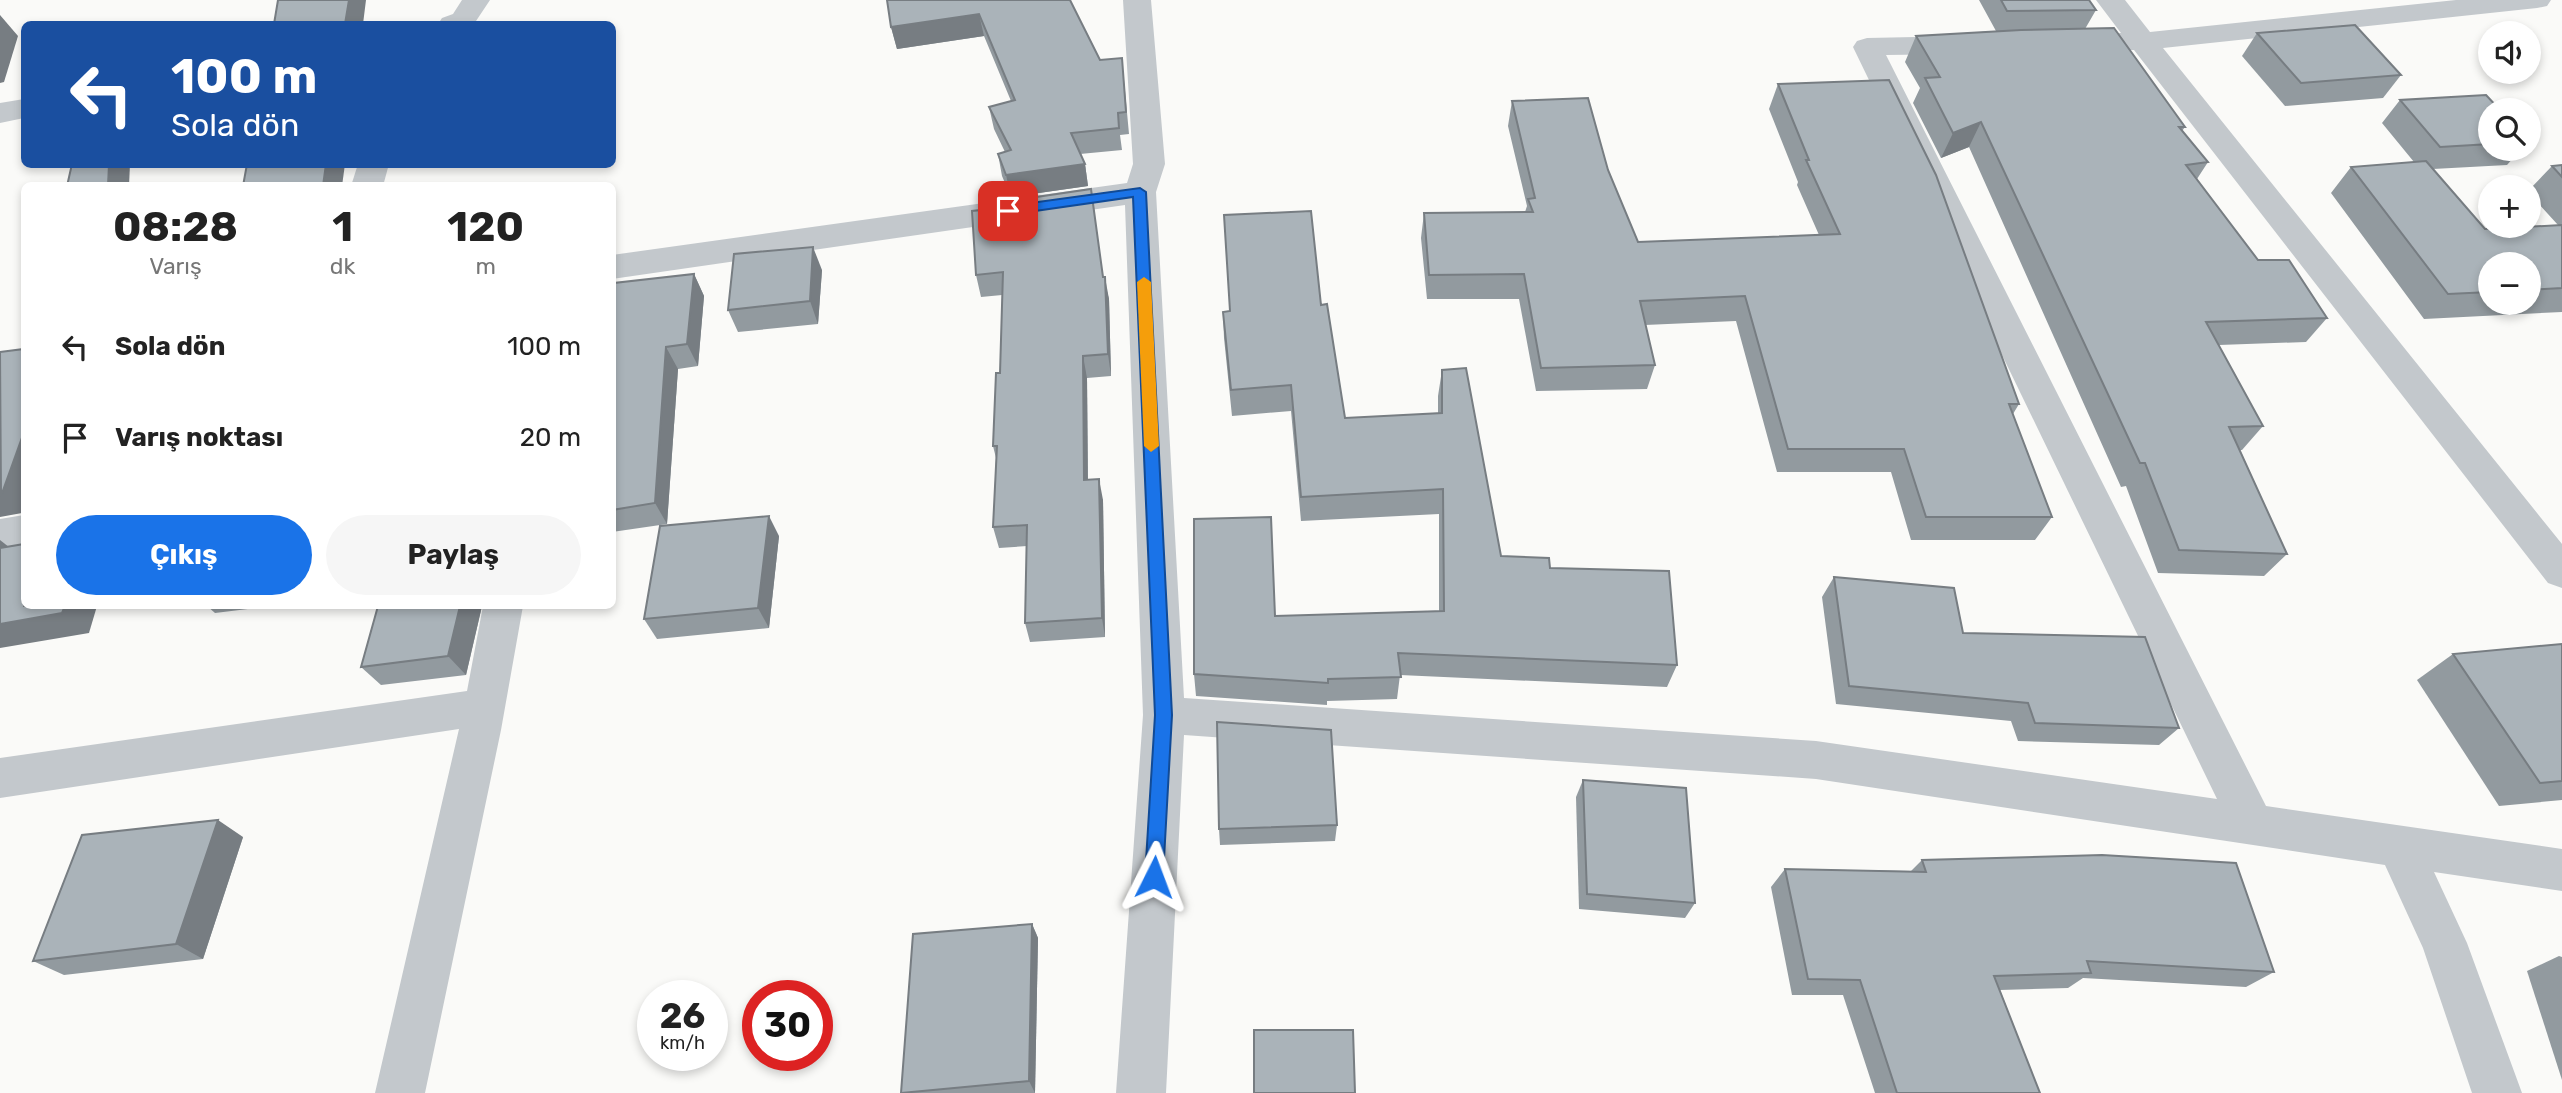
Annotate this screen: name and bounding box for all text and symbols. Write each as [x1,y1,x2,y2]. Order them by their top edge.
map controls [2478,21,2541,315]
button: sound [2478,21,2541,84]
text: 100 m [171,47,317,105]
icon: left [56,49,147,140]
button: search [2478,98,2541,161]
text: Sola dön [171,106,299,144]
button: + [2478,175,2541,238]
pin [978,181,1038,241]
icon: arrive [989,192,1027,230]
text: 08:28 [113,202,238,252]
text: 1 [332,202,353,252]
text: 120 [447,202,524,252]
text: Varış [149,252,202,280]
text: dk [330,252,355,280]
text: m [475,252,496,280]
button: − [2478,252,2541,315]
icon: left [56,328,94,366]
text: Sola dön [115,331,225,362]
text: 100 m [507,331,581,362]
icon: arrive [56,419,94,457]
text: Varış noktası [115,422,283,453]
text: 20 m [520,422,581,453]
button: Çıkış [56,515,312,595]
button: Paylaş [326,515,581,595]
position arrow [1117,840,1191,914]
speed limit sign: 30 [742,980,833,1071]
text: 26 [660,995,705,1037]
text: km/h [660,1032,705,1054]

